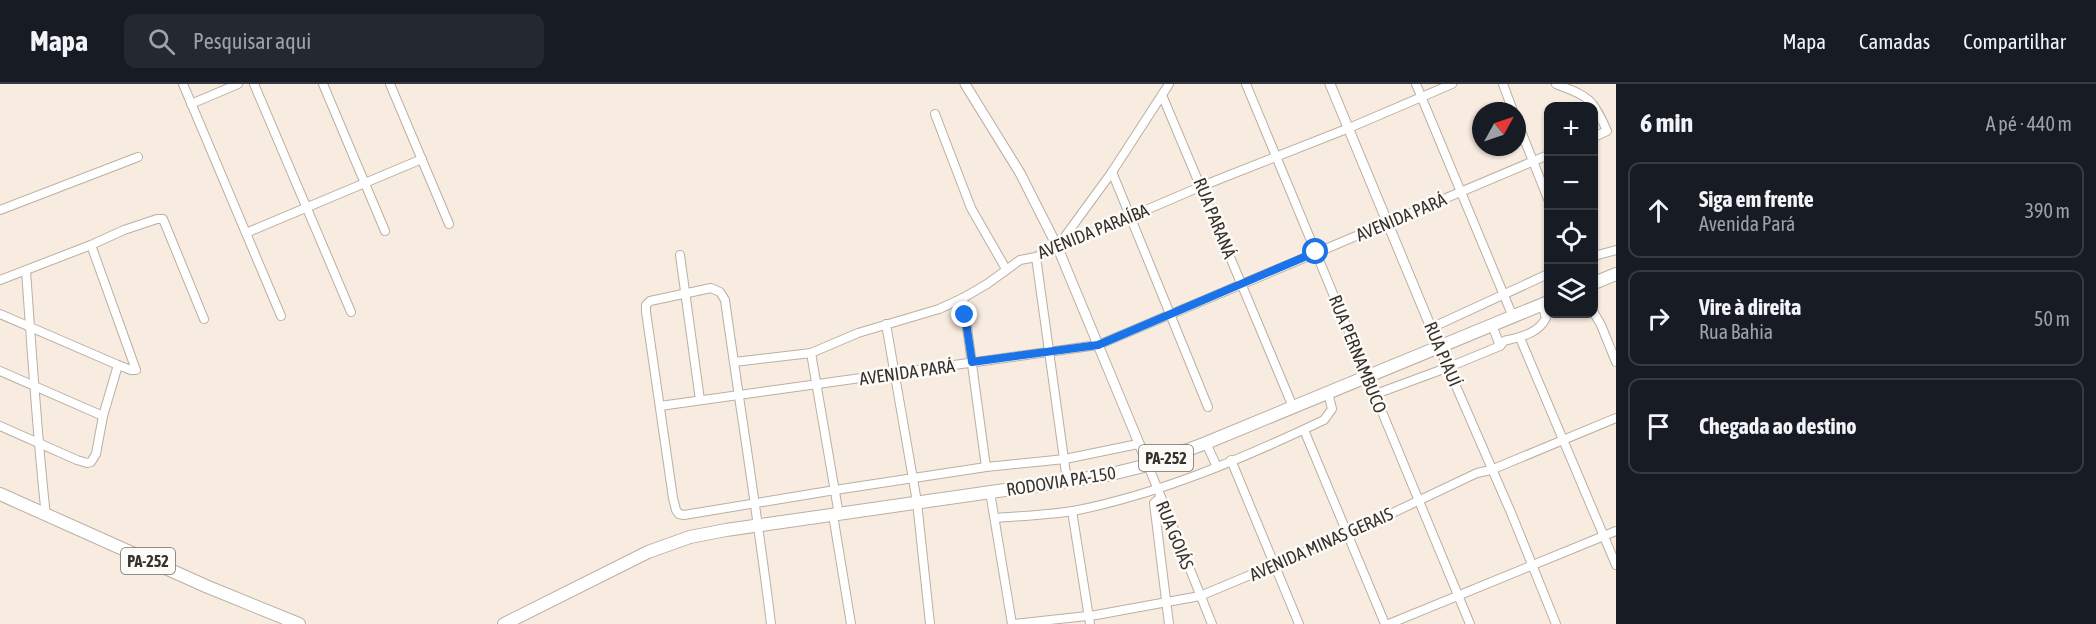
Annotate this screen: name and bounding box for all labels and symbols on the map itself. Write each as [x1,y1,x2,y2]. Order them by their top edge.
north arrow [1472,102,1526,156]
street label: RUA PARANÁ [1189,175,1241,262]
street label: AVENIDA PARÁ [1353,188,1450,245]
street label: AVENIDA PARAÍBA [1034,199,1152,263]
route start [1302,238,1328,264]
street label: RUA PERNAMBUCO [1325,292,1391,416]
route end [951,301,977,327]
street label: RUA PIAUÍ [1420,318,1466,390]
street label: AVENIDA PARÁ [858,355,956,389]
road number: PA-252 [1139,445,1193,471]
street label: RODOVIA PA-150 [1005,462,1117,500]
street label: RUA GOIÁS [1152,498,1198,573]
street label: AVENIDA MINAS GERAIS [1246,503,1396,585]
road number: PA-252 [121,548,175,574]

